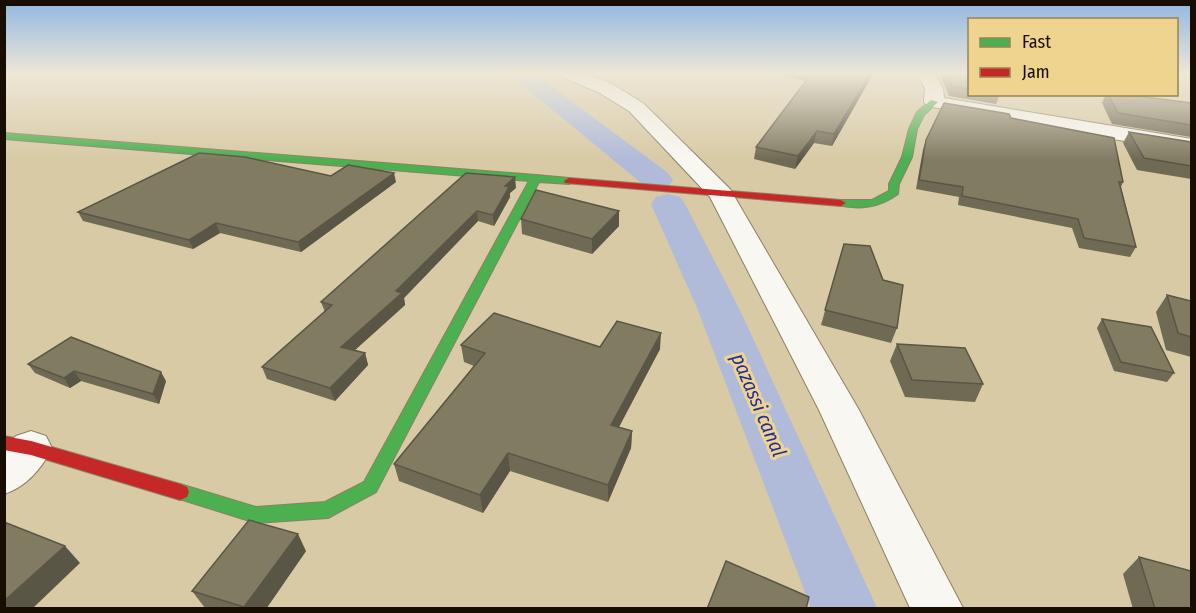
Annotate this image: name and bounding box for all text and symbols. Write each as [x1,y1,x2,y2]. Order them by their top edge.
legend [968,18,1178,96]
text: Fast [1022,31,1051,53]
text: Jam [1022,61,1050,83]
water label: pazassi canal [726,350,792,460]

